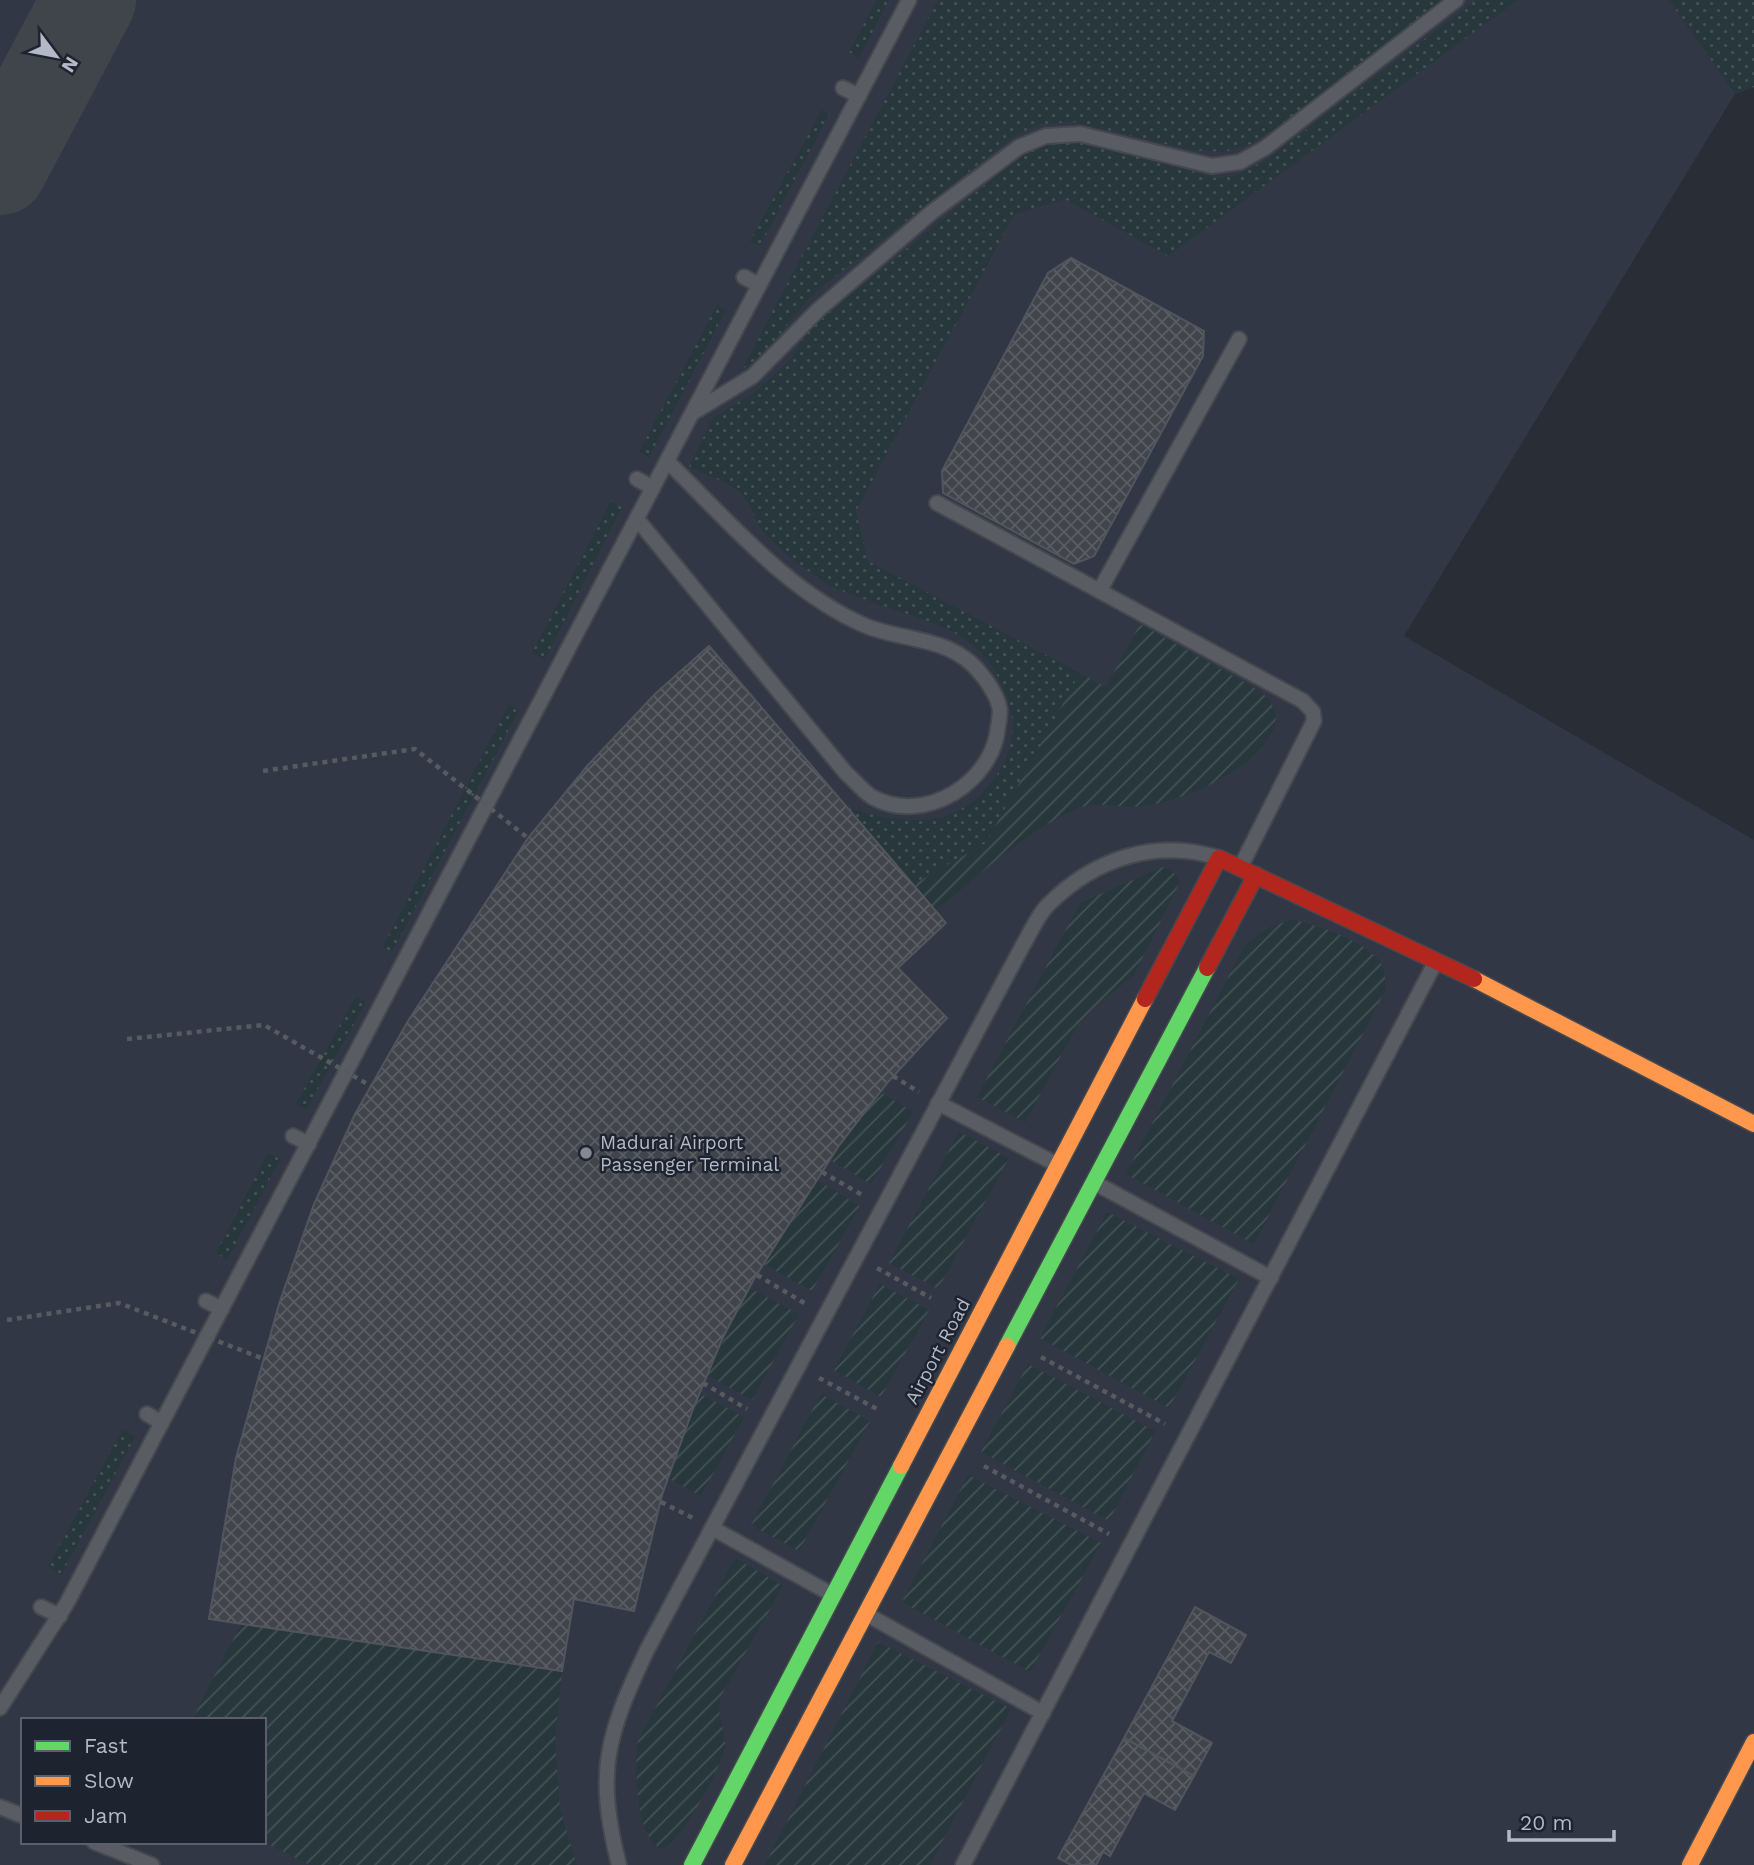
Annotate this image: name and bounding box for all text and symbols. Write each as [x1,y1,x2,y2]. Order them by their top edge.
north arrow [21,21,91,91]
text: N [57,53,83,77]
place label: Madurai Airport Passenger Terminal [600,1131,779,1176]
marker: Madurai Airport Passenger Terminal [578,1145,594,1161]
street label: Airport Road [900,1294,975,1408]
legend [21,1718,266,1844]
text: Fast [84,1733,128,1758]
text: Slow [84,1768,134,1793]
scale bar [1509,1798,1614,1842]
text: Jam [84,1803,127,1828]
text: 20 m [1520,1810,1572,1835]

